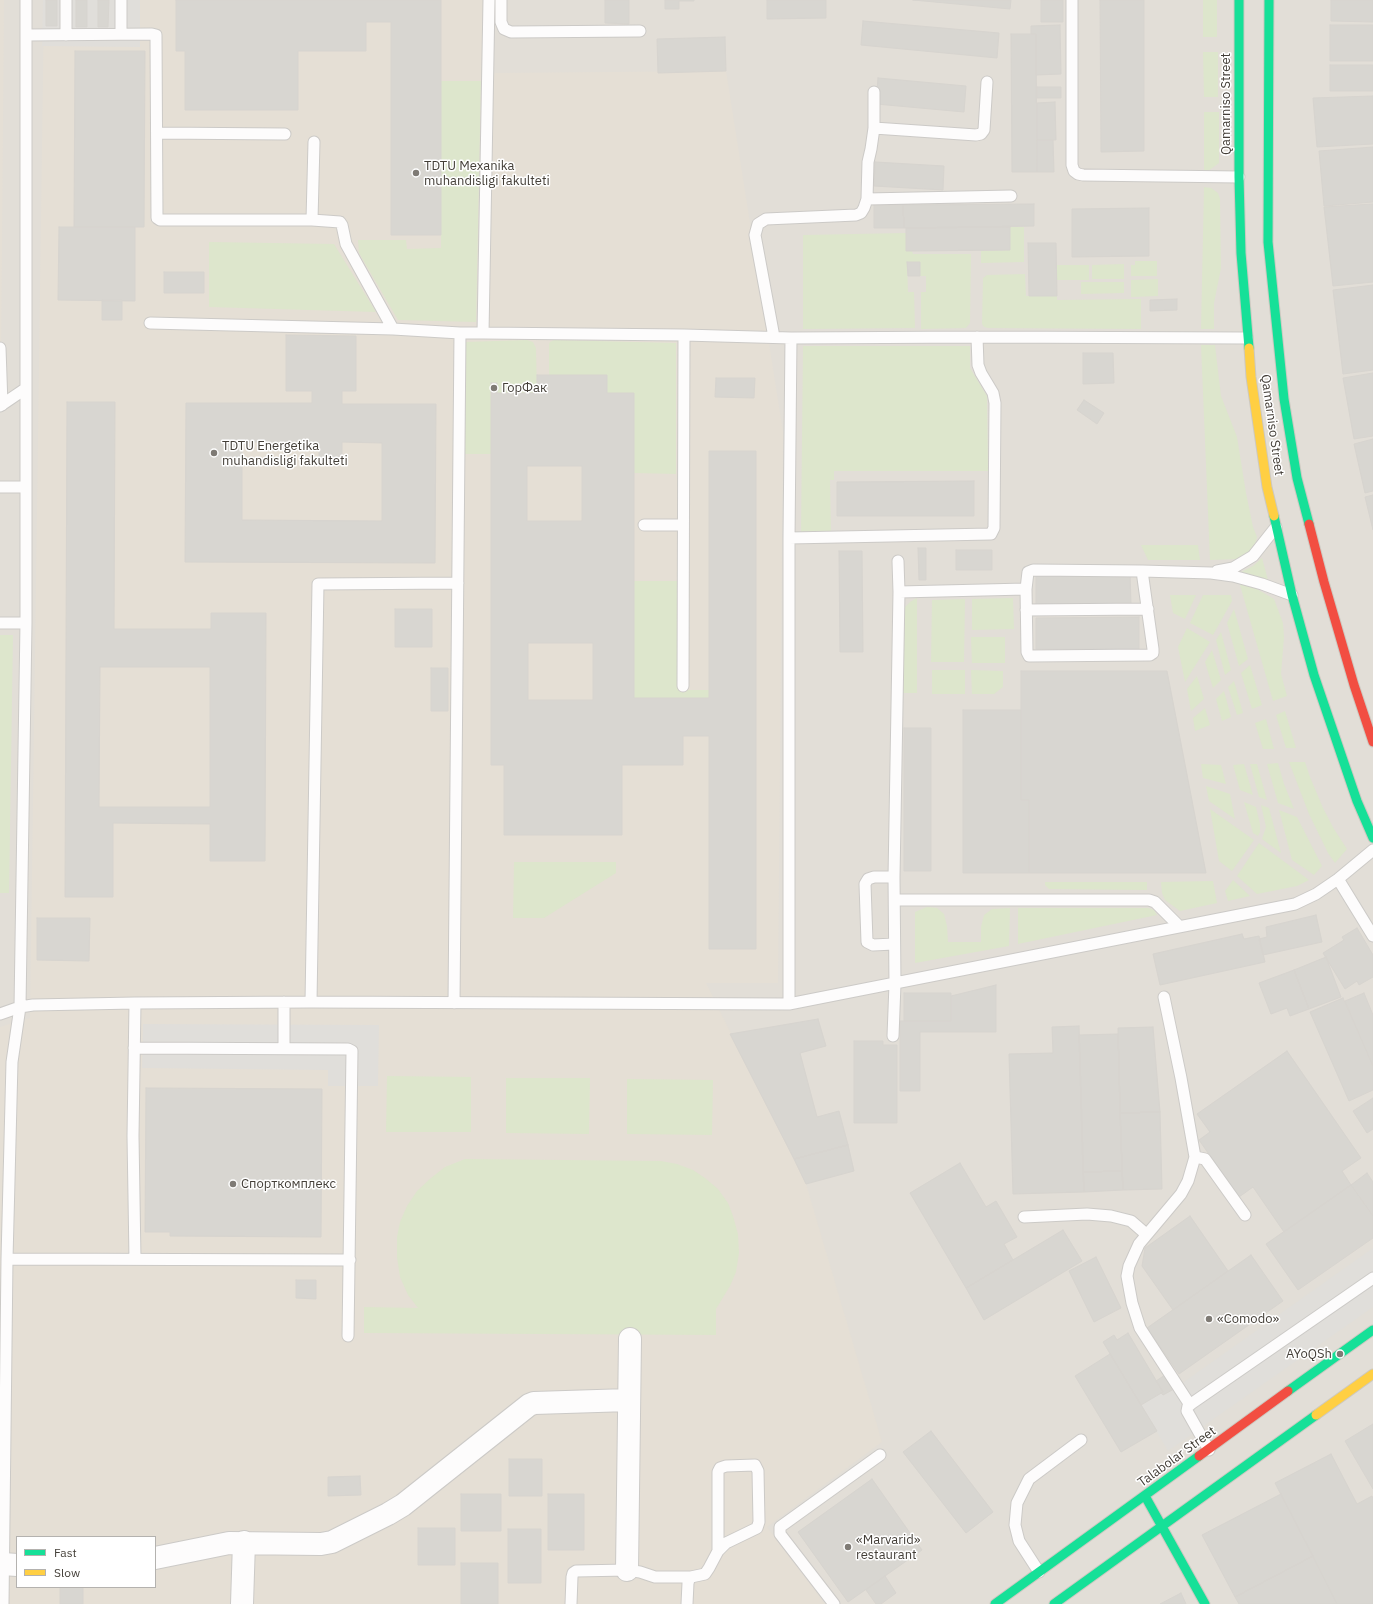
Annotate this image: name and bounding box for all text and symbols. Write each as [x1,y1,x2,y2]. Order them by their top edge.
street label: Qamarniso Street [1218,53,1234,155]
place label: TDTU Mexanika muhandisligi fakulteti [424,158,550,189]
marker: TDTU Mexanika muhandisligi fakulteti [411,168,421,178]
street label: Qamarniso Street [1257,373,1287,477]
place label: ГорФак [502,380,547,396]
marker: ГорФак [489,383,499,393]
place label: TDTU Energetika muhandisligi fakulteti [222,438,348,469]
marker: TDTU Energetika muhandisligi fakulteti [209,448,219,458]
place label: Спорткомплекс [241,1176,336,1192]
marker: Спорткомплекс [228,1179,238,1189]
place label: «Comodo» [1217,1311,1279,1327]
marker: «Comodo» [1204,1314,1214,1324]
place label: AYoQSh [1286,1346,1332,1362]
marker: AYoQSh [1335,1349,1345,1359]
street label: Talabolar Street [1135,1423,1219,1491]
place label: «Marvarid» restaurant [856,1532,921,1563]
legend [16,1536,156,1588]
marker: «Marvarid» restaurant [843,1542,853,1552]
text: Fast [54,1545,77,1560]
text: Slow [54,1565,80,1580]

